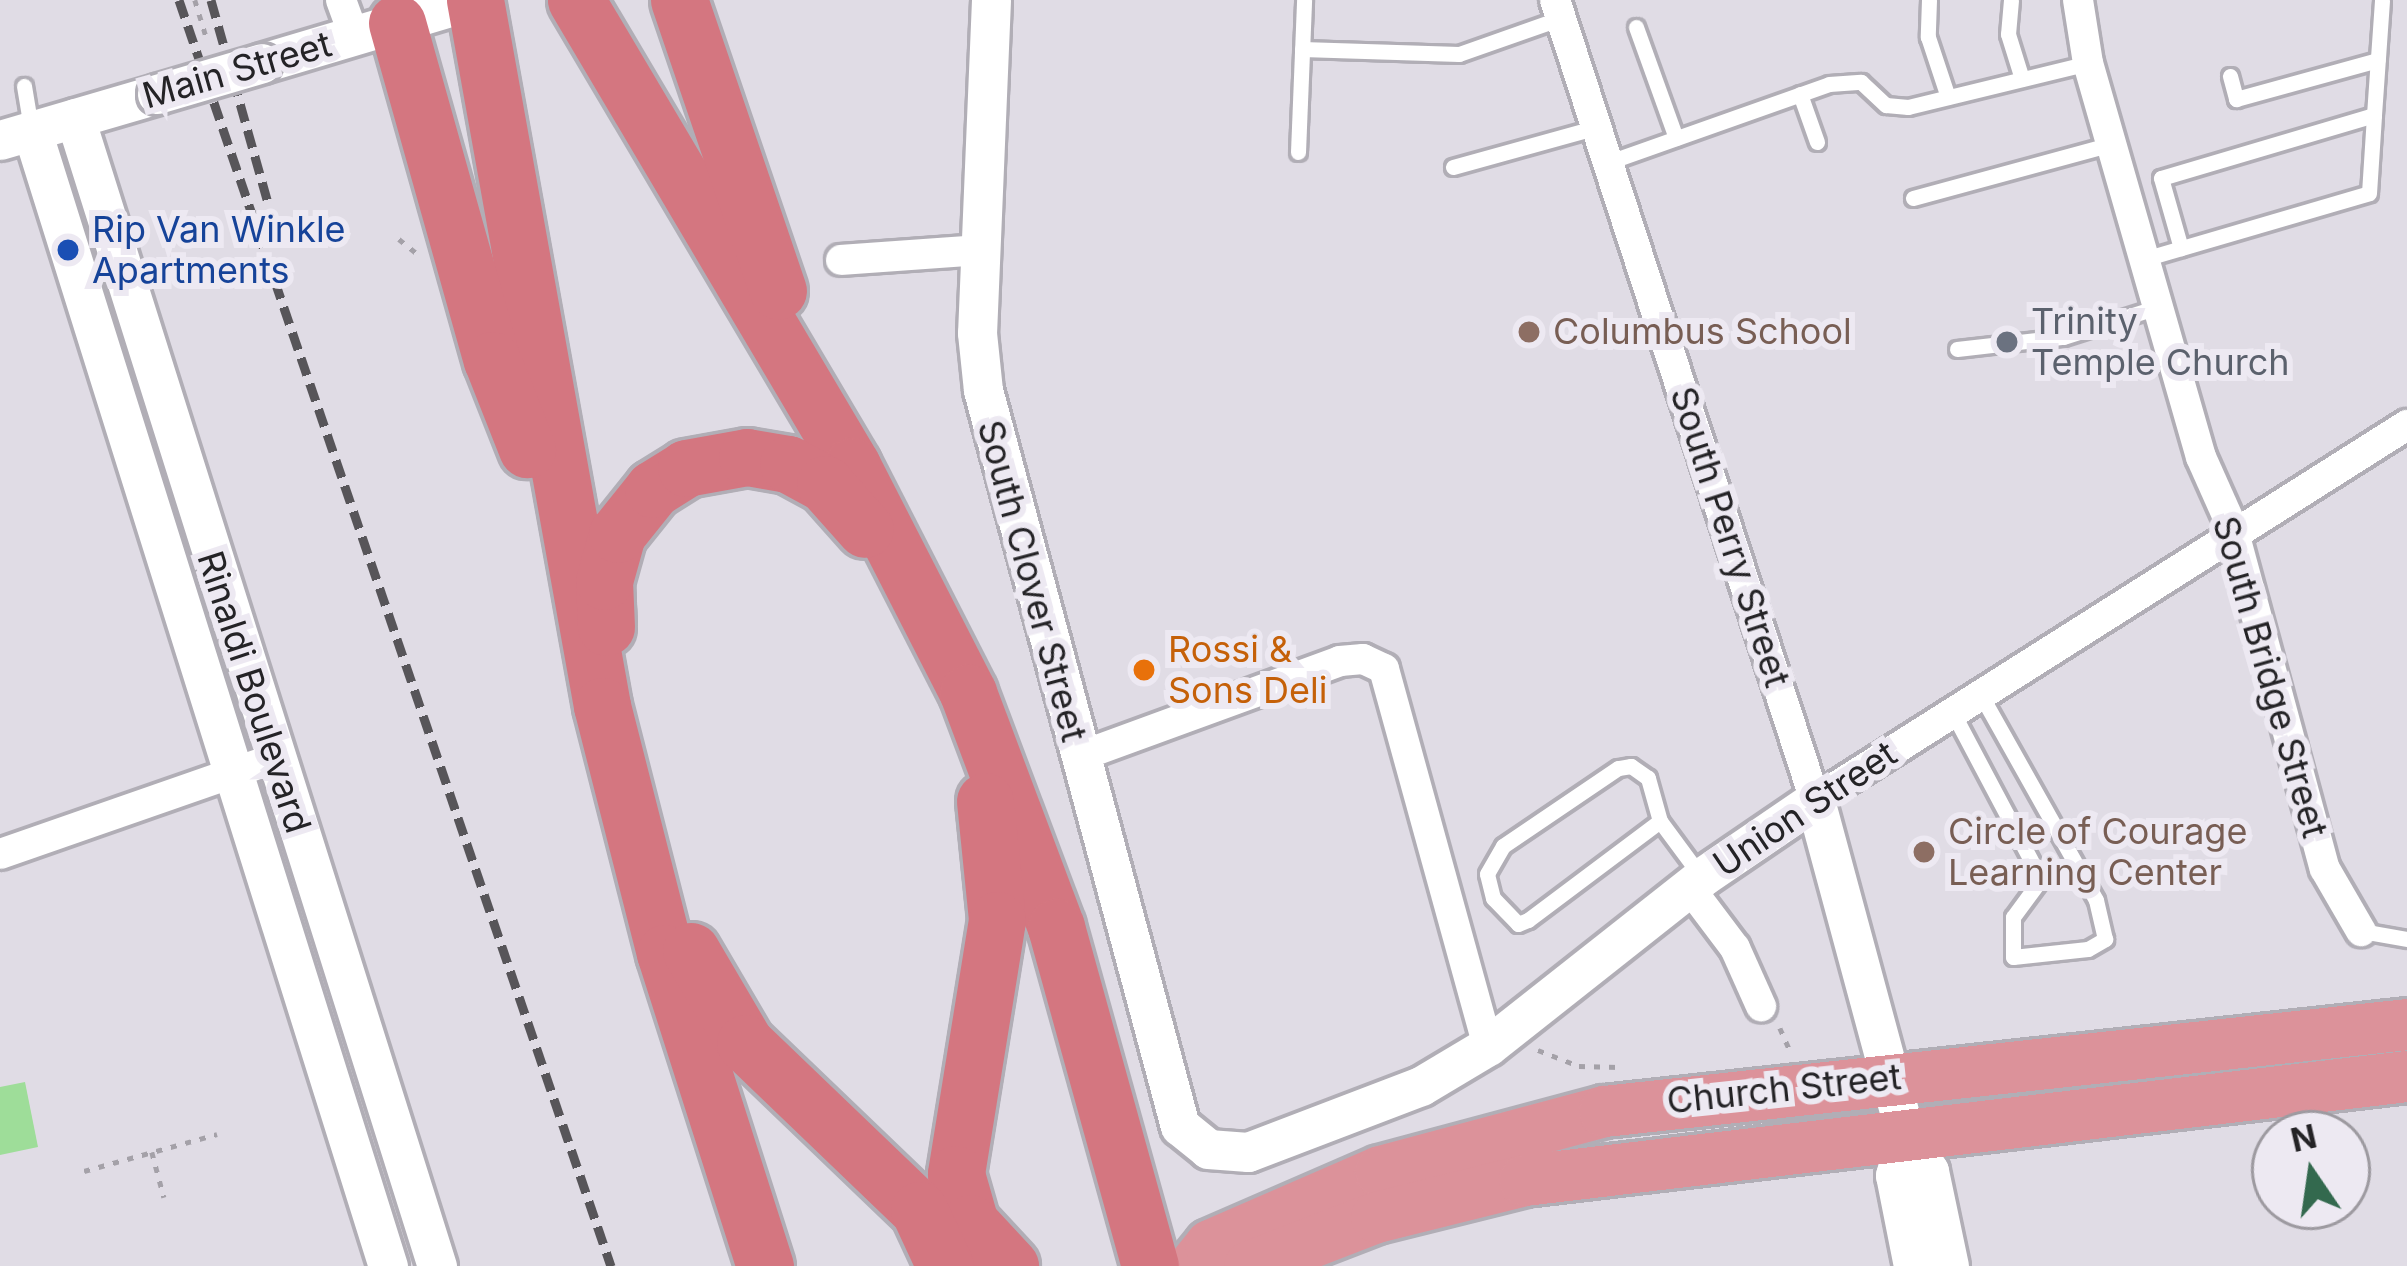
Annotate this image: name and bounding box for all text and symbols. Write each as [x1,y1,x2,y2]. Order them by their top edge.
street label: Main Street [138,22,336,118]
place label: Rip Van Winkle Apartments [92,207,346,292]
marker: Rip Van Winkle Apartments [55,237,81,263]
place label: Trinity Temple Church [2031,299,2290,384]
place label: Columbus School [1553,310,1852,354]
marker: Columbus School [1516,319,1542,345]
marker: Trinity Temple Church [1994,329,2020,355]
street label: South Perry Street [1661,381,1799,693]
street label: South Clover Street [968,416,1096,746]
street label: South Bridge Street [2203,511,2337,843]
street label: Rinaldi Boulevard [188,546,320,838]
place label: Rossi & Sons Deli [1168,627,1327,712]
marker: Rossi & Sons Deli [1131,657,1157,683]
street label: Union Street [1705,732,1905,886]
place label: Circle of Courage Learning Center [1948,809,2247,894]
marker: Circle of Courage Learning Center [1911,839,1937,865]
street label: Church Street [1665,1055,1903,1123]
north arrow [2251,1110,2371,1230]
text: N [2287,1116,2320,1160]

